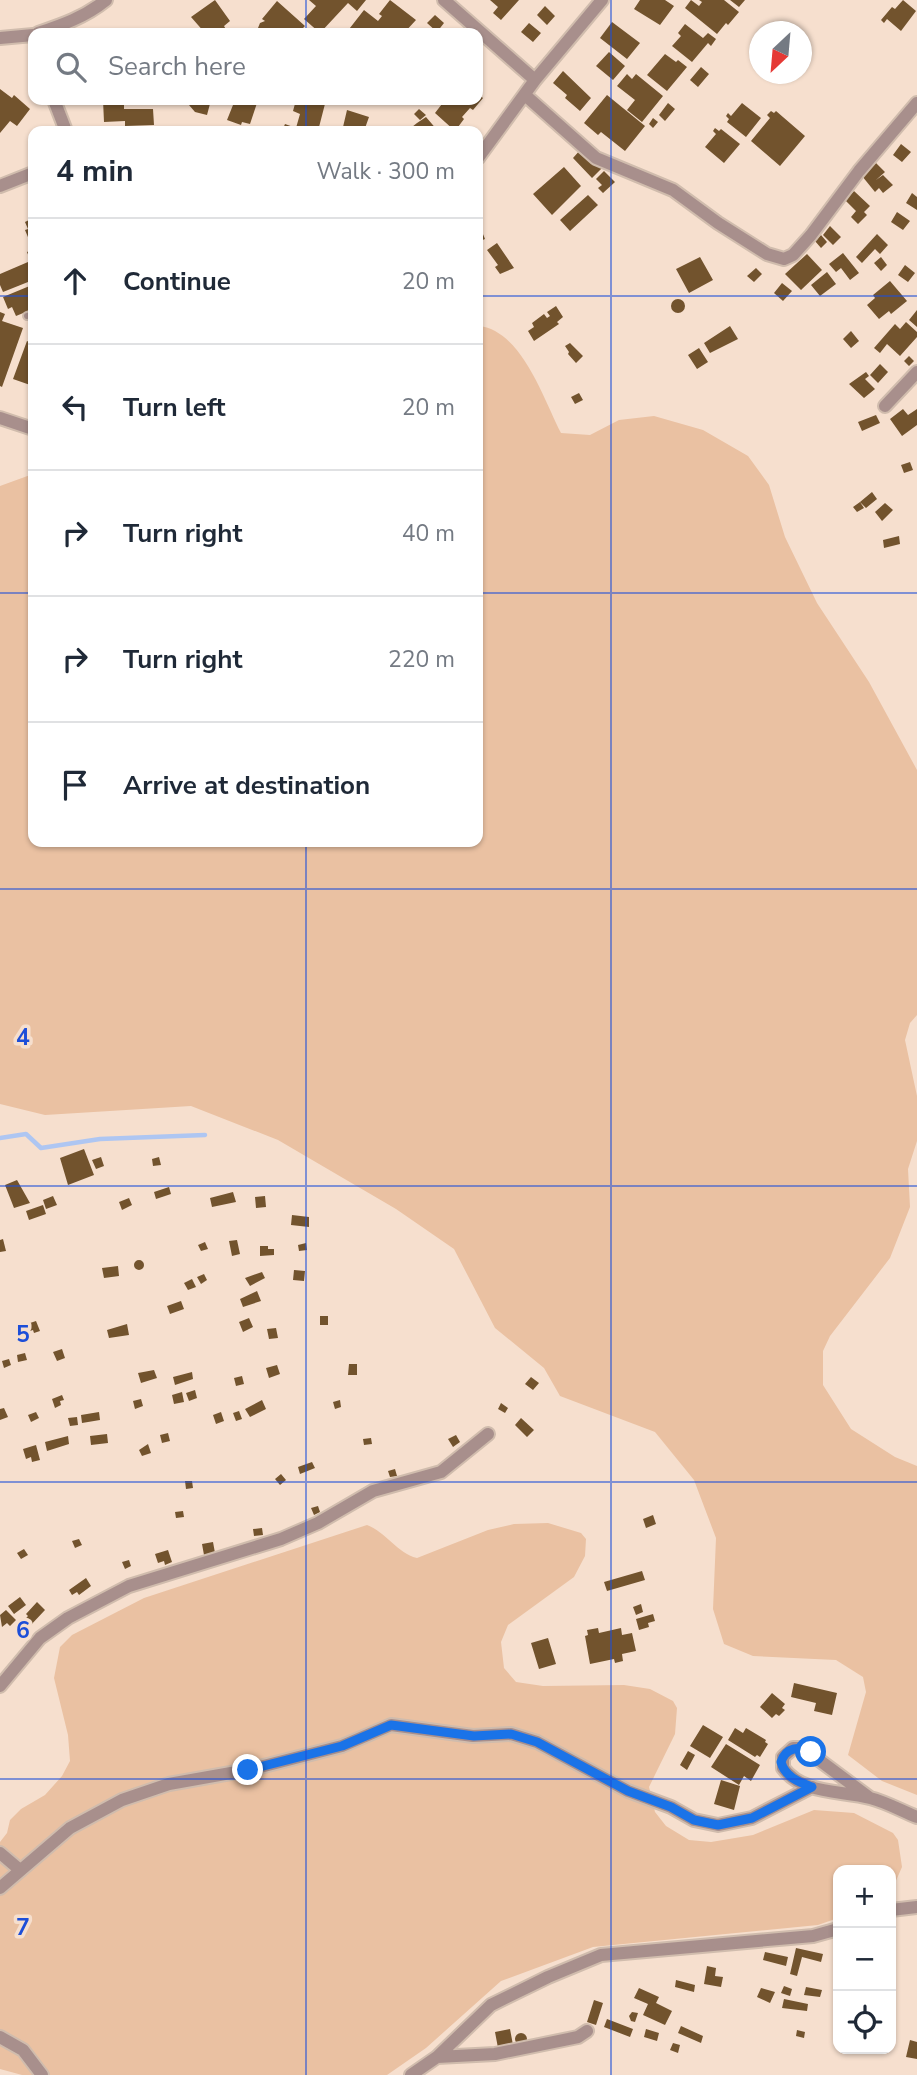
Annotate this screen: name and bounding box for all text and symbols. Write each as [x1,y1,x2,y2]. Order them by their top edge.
north arrow [749,21,812,84]
search box [28,28,483,105]
icon: search [52,48,90,86]
text: Search here [108,49,246,84]
text: 4 min [56,151,134,192]
text: Walk · 300 m [316,156,455,187]
icon: ahead [56,262,94,300]
text: Continue [123,264,231,299]
text: 20 m [402,266,455,297]
icon: left [56,388,94,426]
text: Turn left [123,390,226,425]
text: 20 m [402,392,455,423]
icon: right [56,514,94,552]
text: Turn right [123,516,242,551]
text: 40 m [402,518,455,549]
icon: right [56,640,94,678]
text: Turn right [123,642,242,677]
text: 220 m [388,644,455,675]
icon: arrive [56,766,94,804]
text: Arrive at destination [123,768,370,803]
text: 4 [16,1022,30,1053]
text: 5 [16,1319,30,1350]
text: 6 [16,1615,30,1646]
route start [795,1736,826,1767]
route end [232,1754,263,1785]
map controls [833,1865,896,2054]
button: + [833,1865,896,1928]
text: 7 [16,1912,30,1943]
button: − [833,1928,896,1991]
button: locate [833,1991,896,2054]

